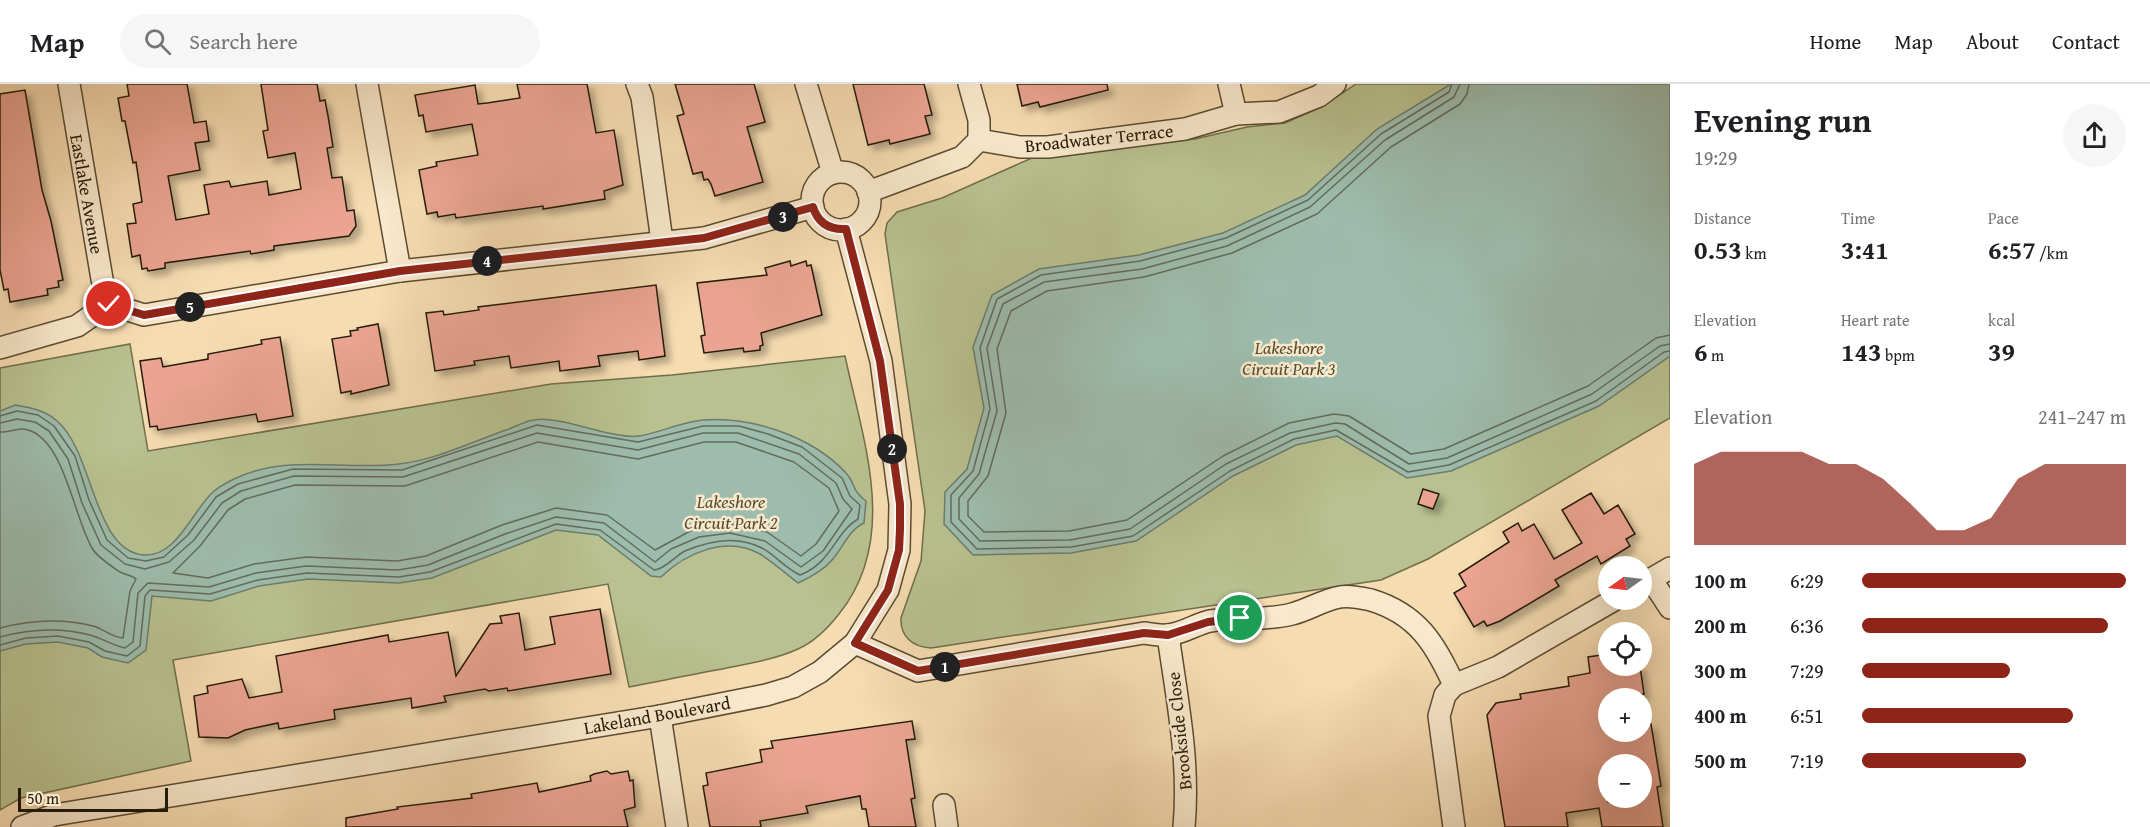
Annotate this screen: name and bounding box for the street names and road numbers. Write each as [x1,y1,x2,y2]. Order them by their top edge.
street label: Broadwater Terrace [1023,117,1175,159]
street label: Eastlake Avenue [63,132,111,256]
street label: Brookside Close [1159,671,1199,791]
street label: Lakeland Boulevard [582,689,733,741]

